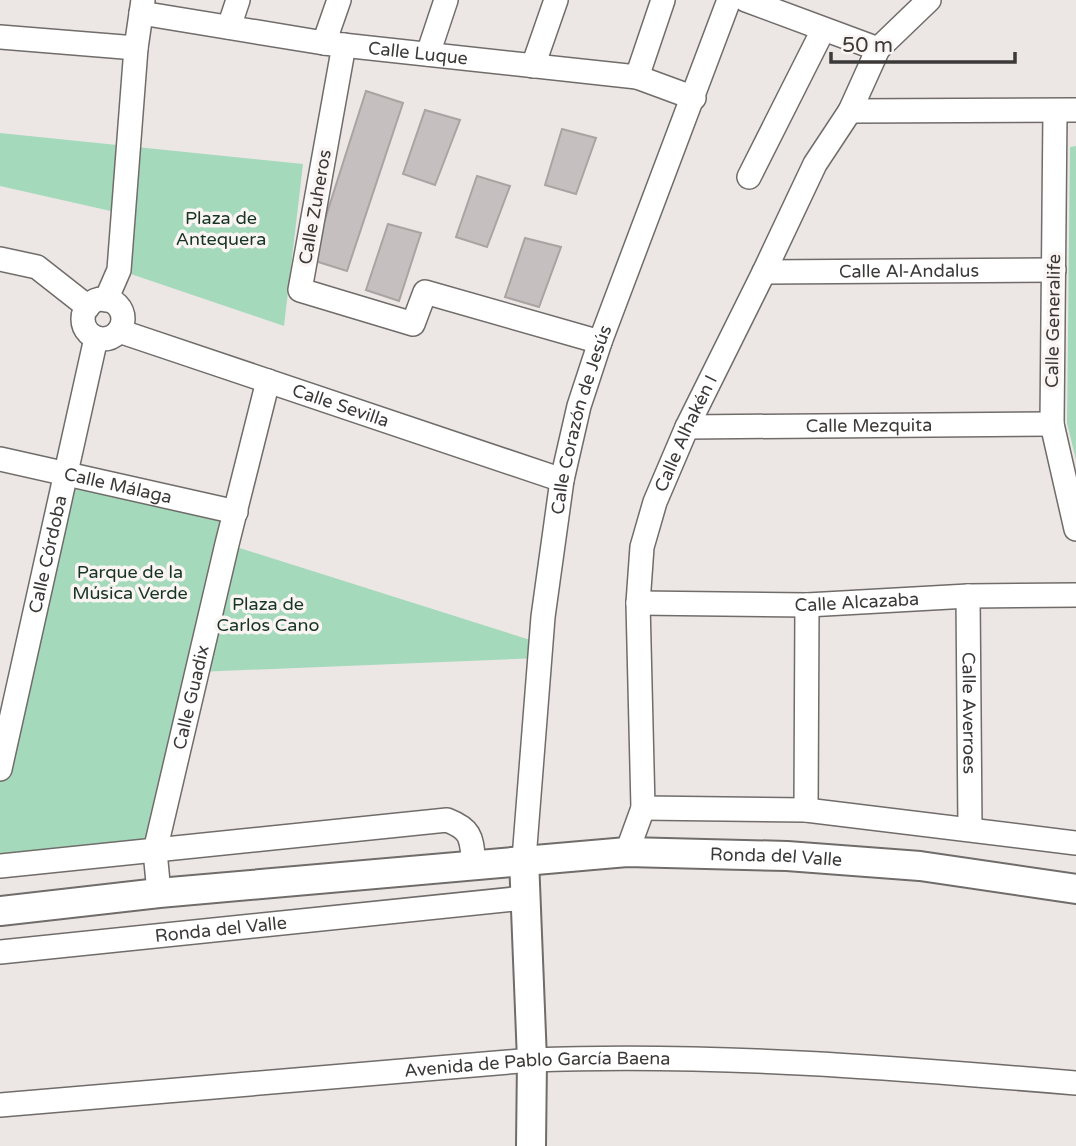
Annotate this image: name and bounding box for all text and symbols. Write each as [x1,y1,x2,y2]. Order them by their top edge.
scale bar [831,21,1015,65]
text: 50 m [842,33,893,58]
street label: Calle Luque [367,37,469,70]
street label: Calle Zuheros [294,148,336,266]
park label: Plaza de Antequera [176,207,266,250]
street label: Calle Generalife [1041,254,1065,388]
street label: Calle Al-Andalus [839,260,979,282]
street label: Calle Corazón de Jesús [546,322,616,516]
street label: Calle Alhakén I [650,371,722,495]
street label: Calle Sevilla [290,379,392,432]
street label: Calle Mezquita [806,414,932,437]
street label: Calle Málaga [62,463,174,508]
street label: Calle Córdoba [24,493,72,615]
park label: Parque de la Música Verde [72,561,188,604]
street label: Calle Alcazaba [795,588,920,616]
park label: Plaza de Carlos Cano [217,593,319,636]
street label: Calle Guadix [168,643,214,752]
street label: Calle Averroes [957,652,981,774]
street label: Ronda del Valle [710,843,843,871]
street label: Ronda del Valle [154,912,288,947]
street label: Avenida de Pablo García Baena [403,1047,671,1082]

